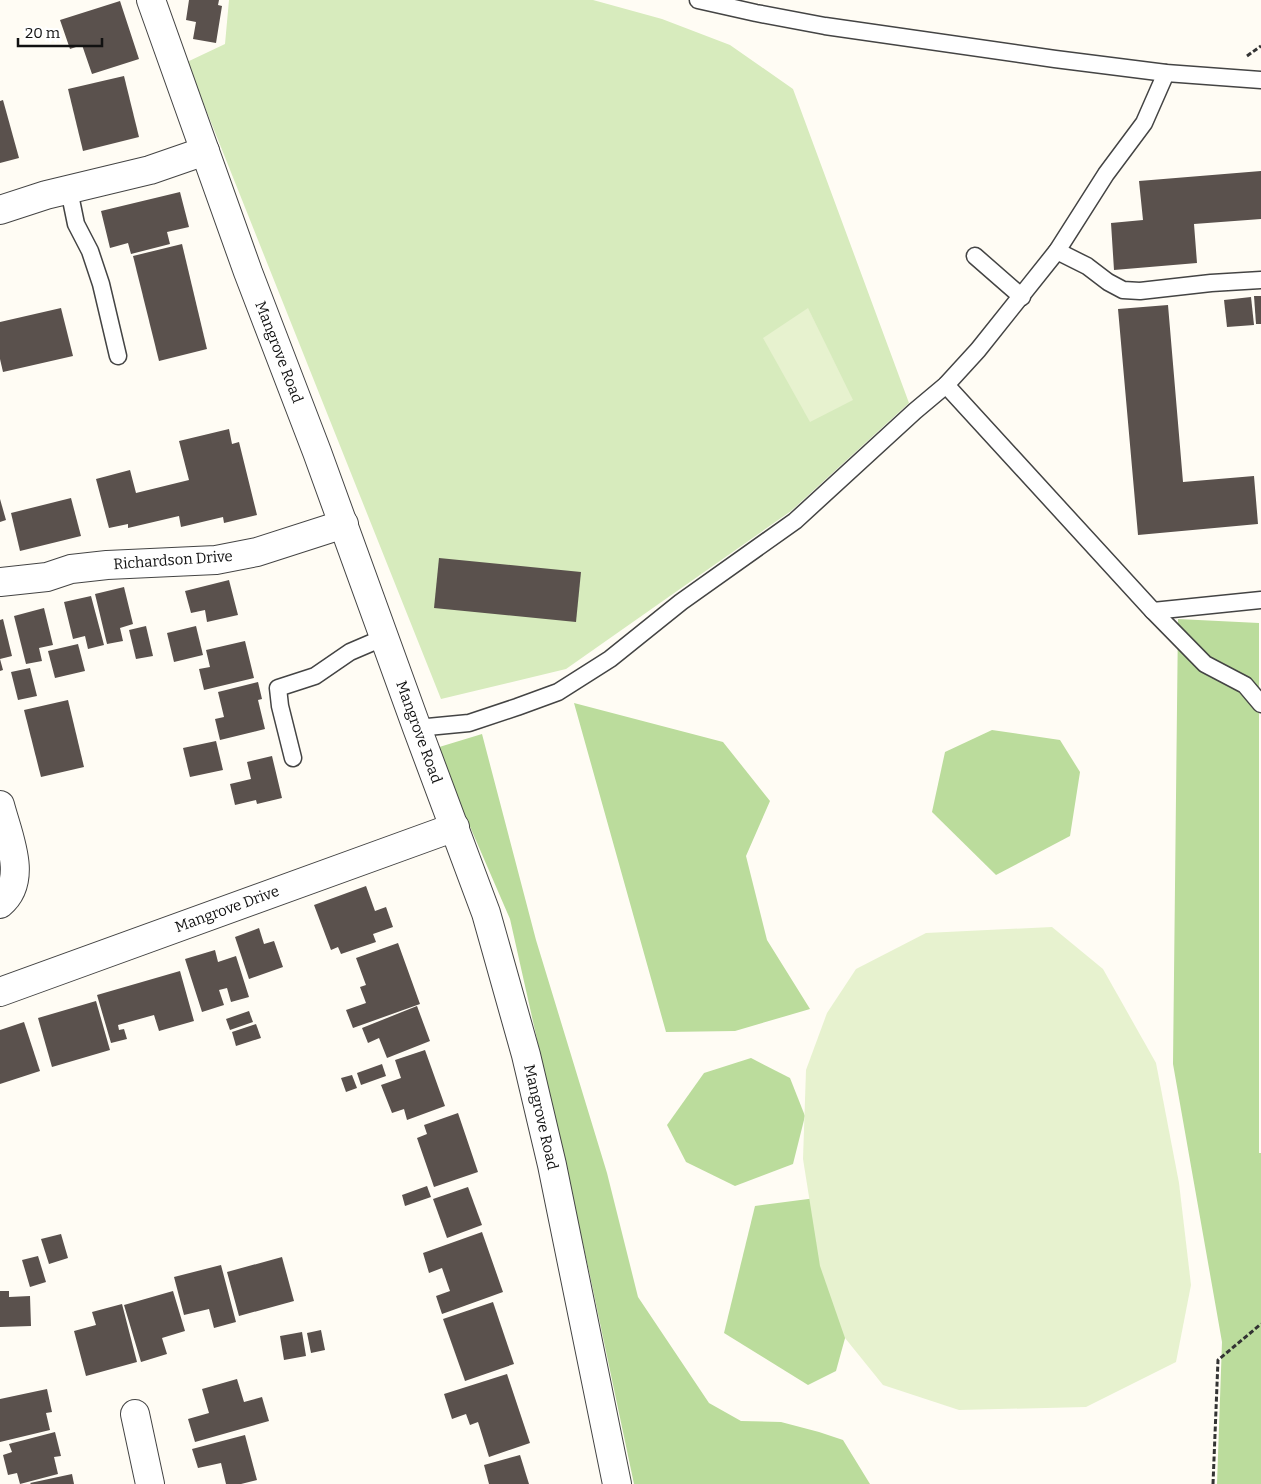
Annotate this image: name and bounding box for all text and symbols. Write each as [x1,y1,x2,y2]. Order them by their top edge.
scale bar [18,15,101,47]
text: 20 m [25,24,61,42]
street label: Mangrove Road [251,298,307,406]
street label: Richardson Drive [113,547,233,573]
street label: Mangrove Road [392,678,446,786]
street label: Mangrove Drive [173,882,281,936]
street label: Mangrove Road [520,1062,562,1172]

